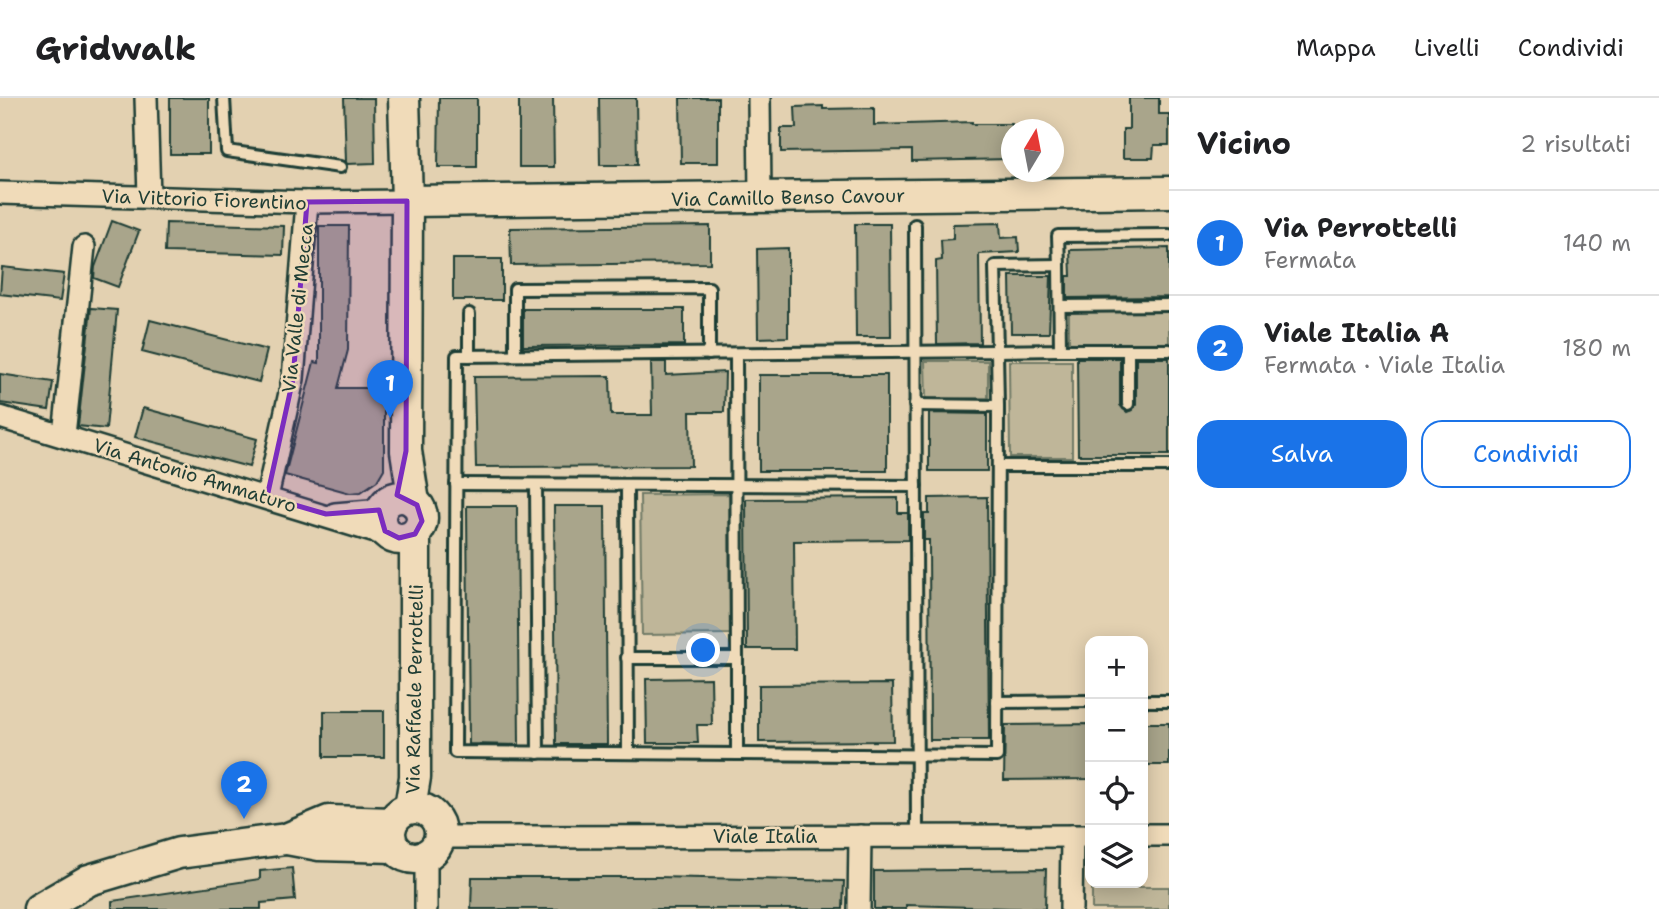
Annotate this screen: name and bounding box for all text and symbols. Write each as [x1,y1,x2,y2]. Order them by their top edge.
text: Gridwalk [35,26,196,71]
text: Mappa [1296,32,1376,64]
text: Livelli [1414,32,1480,64]
text: Condividi [1518,32,1624,64]
north arrow [1001,119,1064,182]
text: Vicino [1197,123,1291,164]
text: 2 risultati [1520,129,1631,159]
street label: Via Vittorio Fiorentino [101,183,307,216]
street label: Via Camillo Benso Cavour [671,183,905,212]
text: Via Perrottelli [1264,210,1457,245]
street label: Via Valle di Mecca [276,222,319,394]
text: 1 [1215,228,1225,258]
text: 140 m [1563,228,1631,258]
text: Fermata [1264,245,1356,275]
text: Viale Italia A [1264,315,1449,350]
text: 2 [1212,333,1228,363]
text: 180 m [1562,333,1631,363]
text: Fermata · Viale Italia [1264,350,1505,380]
pin: 1 [367,360,413,418]
button: Salva [1197,420,1407,488]
button: Condividi [1421,420,1631,488]
street label: Via Antonio Ammaturo [90,433,299,518]
street label: Via Raffaele Perrottelli [400,584,429,794]
your location [686,633,720,667]
map controls [1085,636,1148,888]
button: + [1085,636,1148,699]
button: − [1085,699,1148,762]
pin: 2 [221,761,267,819]
button: locate [1085,762,1148,825]
street label: Viale Italia [713,824,818,849]
button: layers [1085,825,1148,888]

